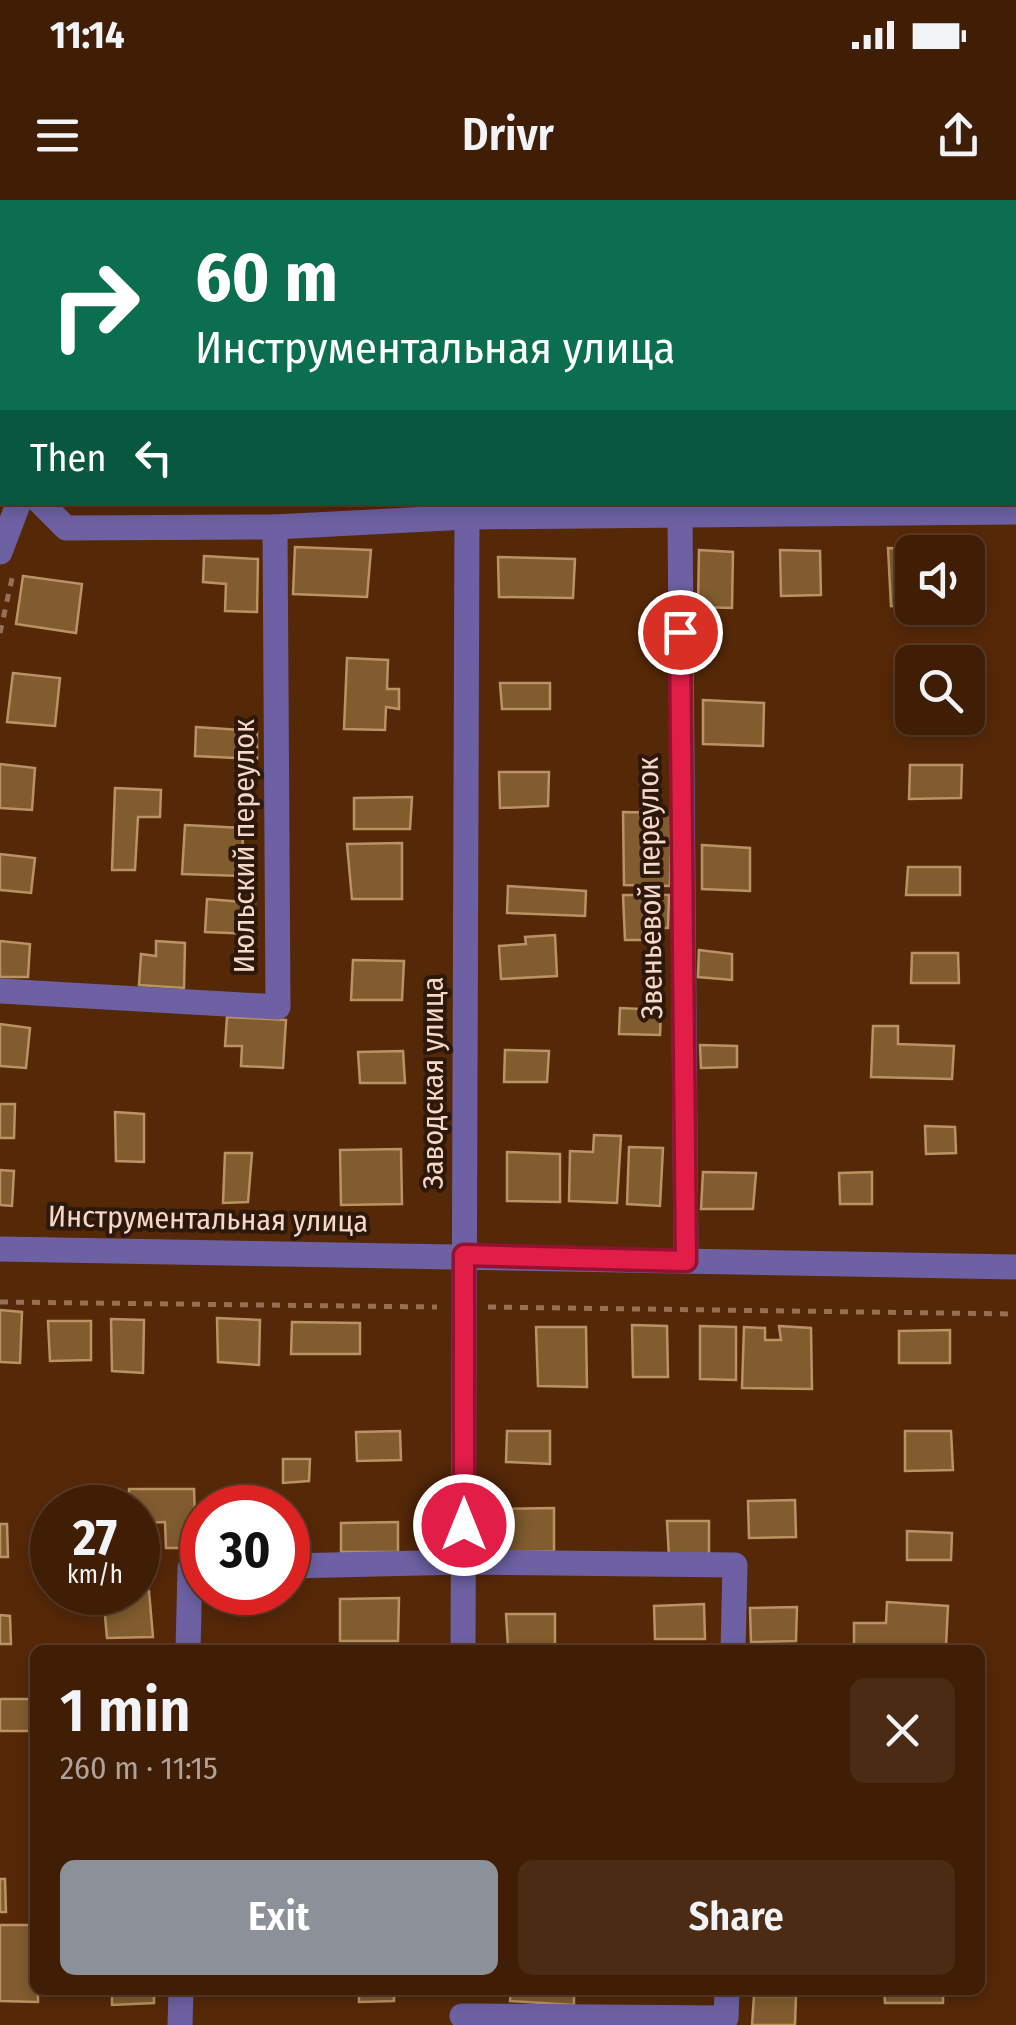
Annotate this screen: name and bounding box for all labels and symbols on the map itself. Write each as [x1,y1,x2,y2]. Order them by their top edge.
pin [638,590,723,675]
street label: Июльский переулок [226,719,262,973]
street label: Звеньевой переулок [630,757,670,1019]
street label: Заводская улица [415,977,451,1189]
street label: Инструментальная улица [48,1198,368,1240]
position arrow [412,1473,516,1577]
speed limit sign: 30 [180,1485,310,1615]

